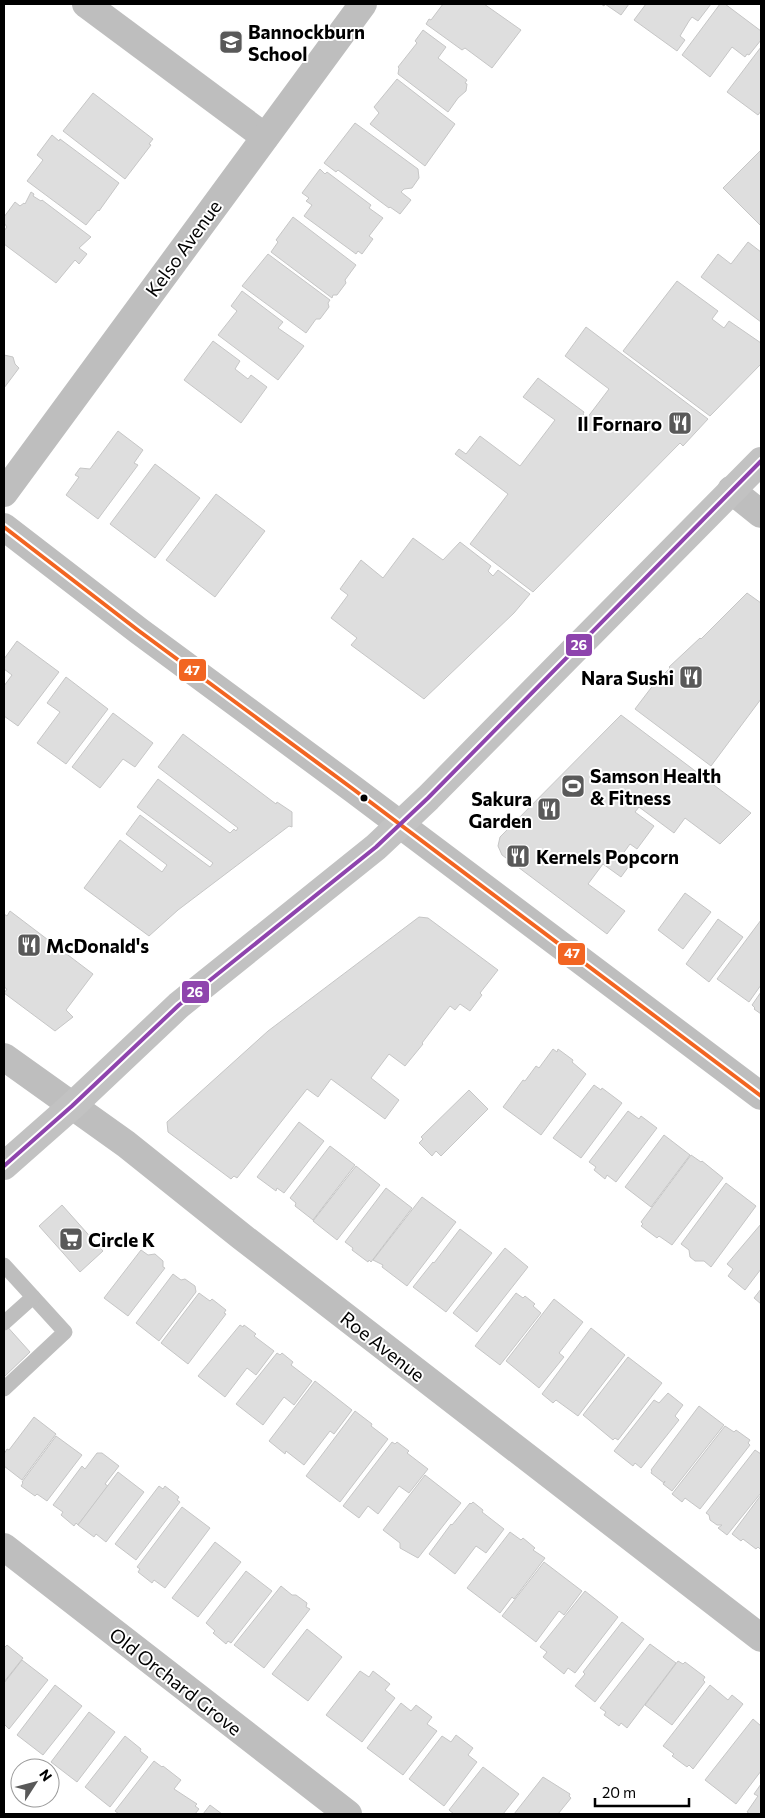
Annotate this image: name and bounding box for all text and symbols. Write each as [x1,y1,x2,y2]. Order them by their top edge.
place label: Bannockburn School [248,20,365,65]
school or university icon: Bannockburn School [218,29,244,55]
street label: Kelso Avenue [140,195,226,301]
restaurant icon: Il Fornaro [667,410,693,436]
place label: Il Fornaro [577,412,662,435]
line badge: 26 [565,633,593,657]
text: 26 [571,636,588,653]
line badge: 47 [178,658,207,682]
text: 47 [184,661,200,678]
restaurant icon: Nara Sushi [678,664,704,690]
place label: Nara Sushi [581,666,674,689]
place label: Samson Health & Fitness [590,764,721,809]
sports icon: Samson Health & Fitness [560,773,586,799]
place label: Sakura Garden [468,787,532,832]
unlabelled marker [359,793,369,803]
restaurant icon: Sakura Garden [536,796,562,822]
restaurant icon: Kernels Popcorn [505,843,531,869]
place label: Kernels Popcorn [536,845,679,868]
restaurant icon: McDonald's [16,932,42,958]
place label: McDonald's [46,934,149,957]
line badge: 47 [557,942,586,966]
text: 47 [564,944,580,961]
line badge: 26 [181,980,210,1004]
text: 26 [187,983,204,1000]
supermarket icon: Circle K [58,1226,84,1252]
place label: Circle K [88,1228,155,1251]
street label: Roe Avenue [336,1306,430,1386]
street label: Old Orchard Grove [105,1622,247,1740]
north arrow [10,1758,60,1808]
text: N [36,1766,56,1784]
scale bar [595,1776,689,1808]
text: 20 m [602,1783,636,1801]

